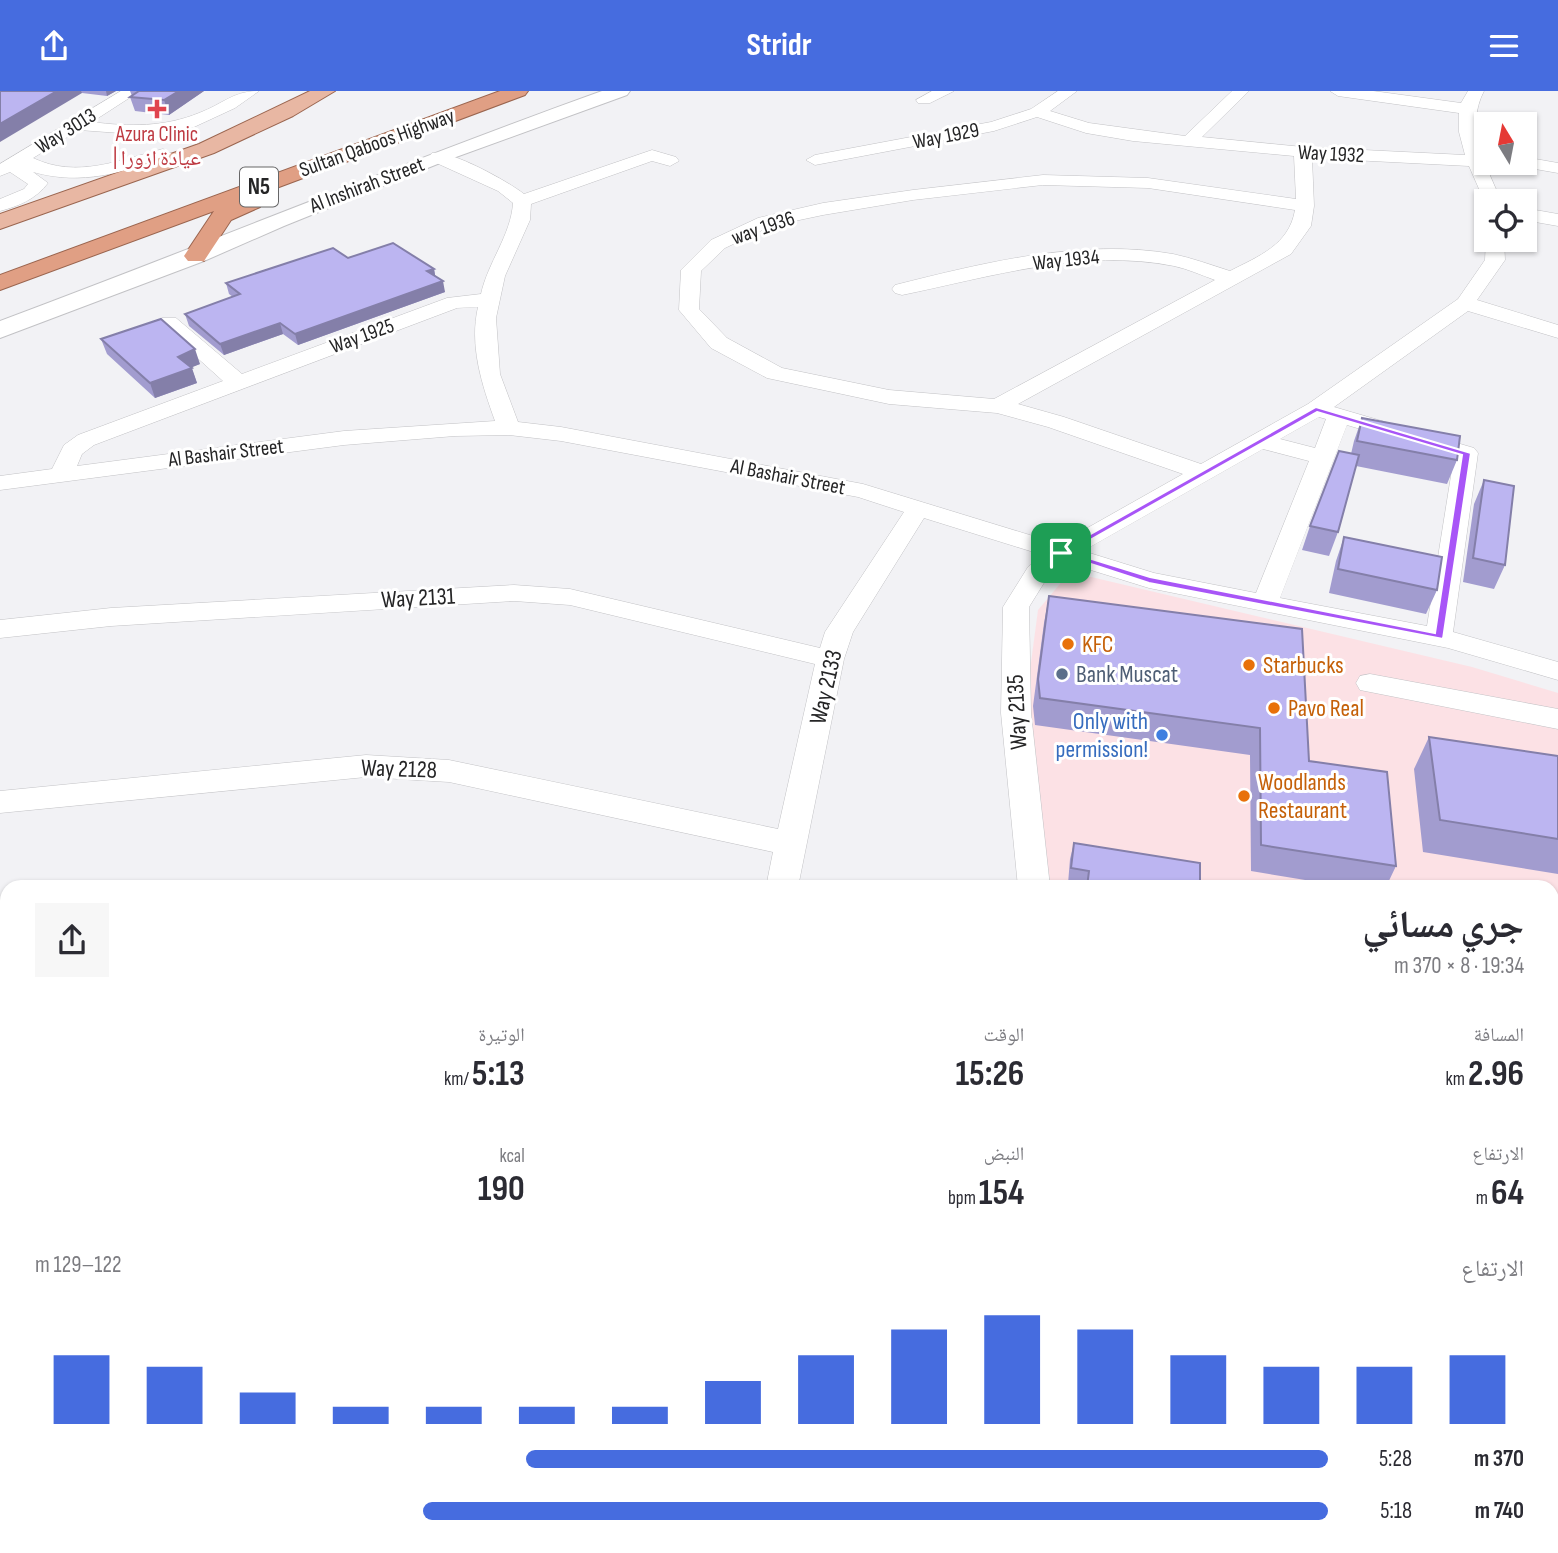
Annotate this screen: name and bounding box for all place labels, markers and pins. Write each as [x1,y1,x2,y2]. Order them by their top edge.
marker: Azura Clinic | عيادة ازورا [147,99,167,119]
place label: Azura Clinic | عيادة ازورا [113,122,201,171]
pin [1031,523,1091,583]
place label: KFC [1082,630,1114,659]
marker: KFC [1060,636,1076,652]
place label: Starbucks [1263,651,1344,680]
marker: Starbucks [1241,657,1257,673]
place label: Bank Muscat [1076,660,1178,689]
marker: Bank Muscat [1054,666,1070,682]
place label: Pavo Real [1288,694,1364,723]
marker: Pavo Real [1266,700,1282,716]
place label: Only with permission! [1055,707,1148,764]
marker: Only with permission! [1154,727,1170,743]
place label: Woodlands Restaurant [1258,768,1347,825]
marker: Woodlands Restaurant [1236,788,1252,804]

